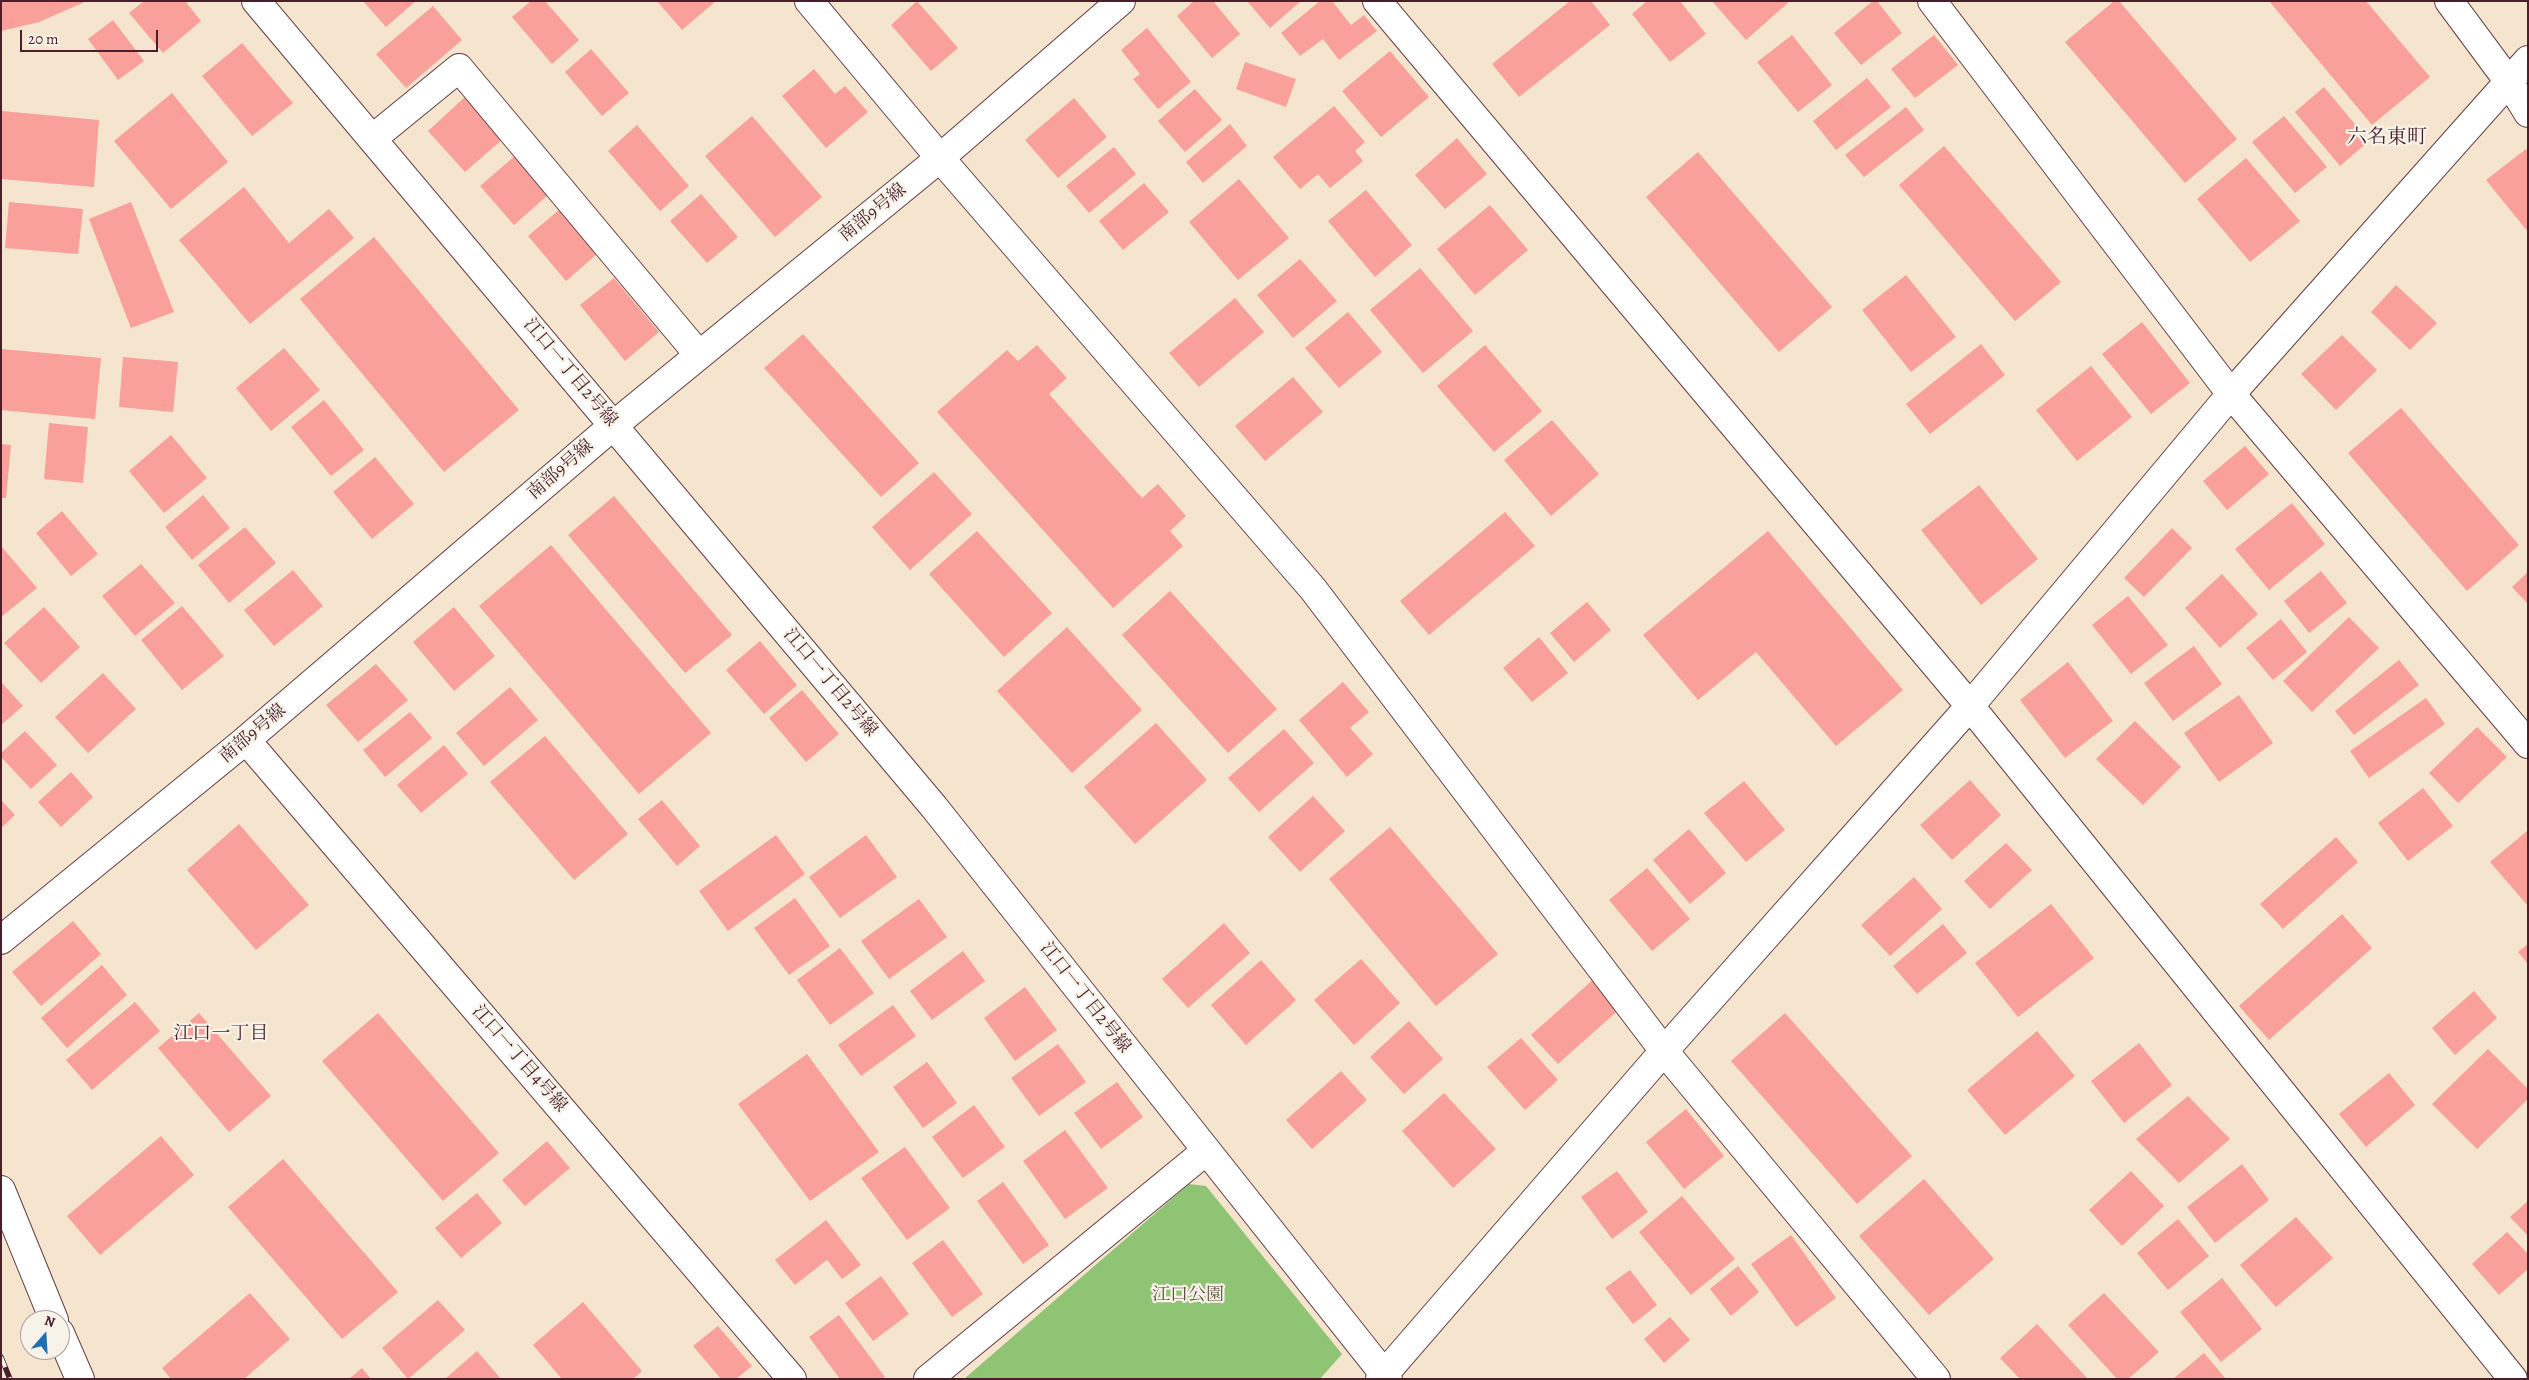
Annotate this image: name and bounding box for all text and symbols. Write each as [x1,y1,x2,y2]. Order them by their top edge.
scale bar [22,20,160,52]
text: 20 m [28,29,59,49]
district label: 六名東町 [2347,126,2427,150]
street label: 南部9号線 [835,179,911,247]
street label: 江口一丁目2号線 [518,315,622,431]
street label: 南部9号線 [524,436,598,504]
street label: 江口一丁目2号線 [778,625,882,741]
street label: 南部9号線 [215,700,291,768]
street label: 江口一丁目2号線 [1035,938,1135,1058]
street label: 江口一丁目4号線 [467,1001,571,1117]
district label: 江口一丁目 [174,1023,268,1045]
park label: 江口公園 [1152,1285,1224,1307]
north arrow [20,1310,70,1360]
text: N [42,1311,58,1332]

